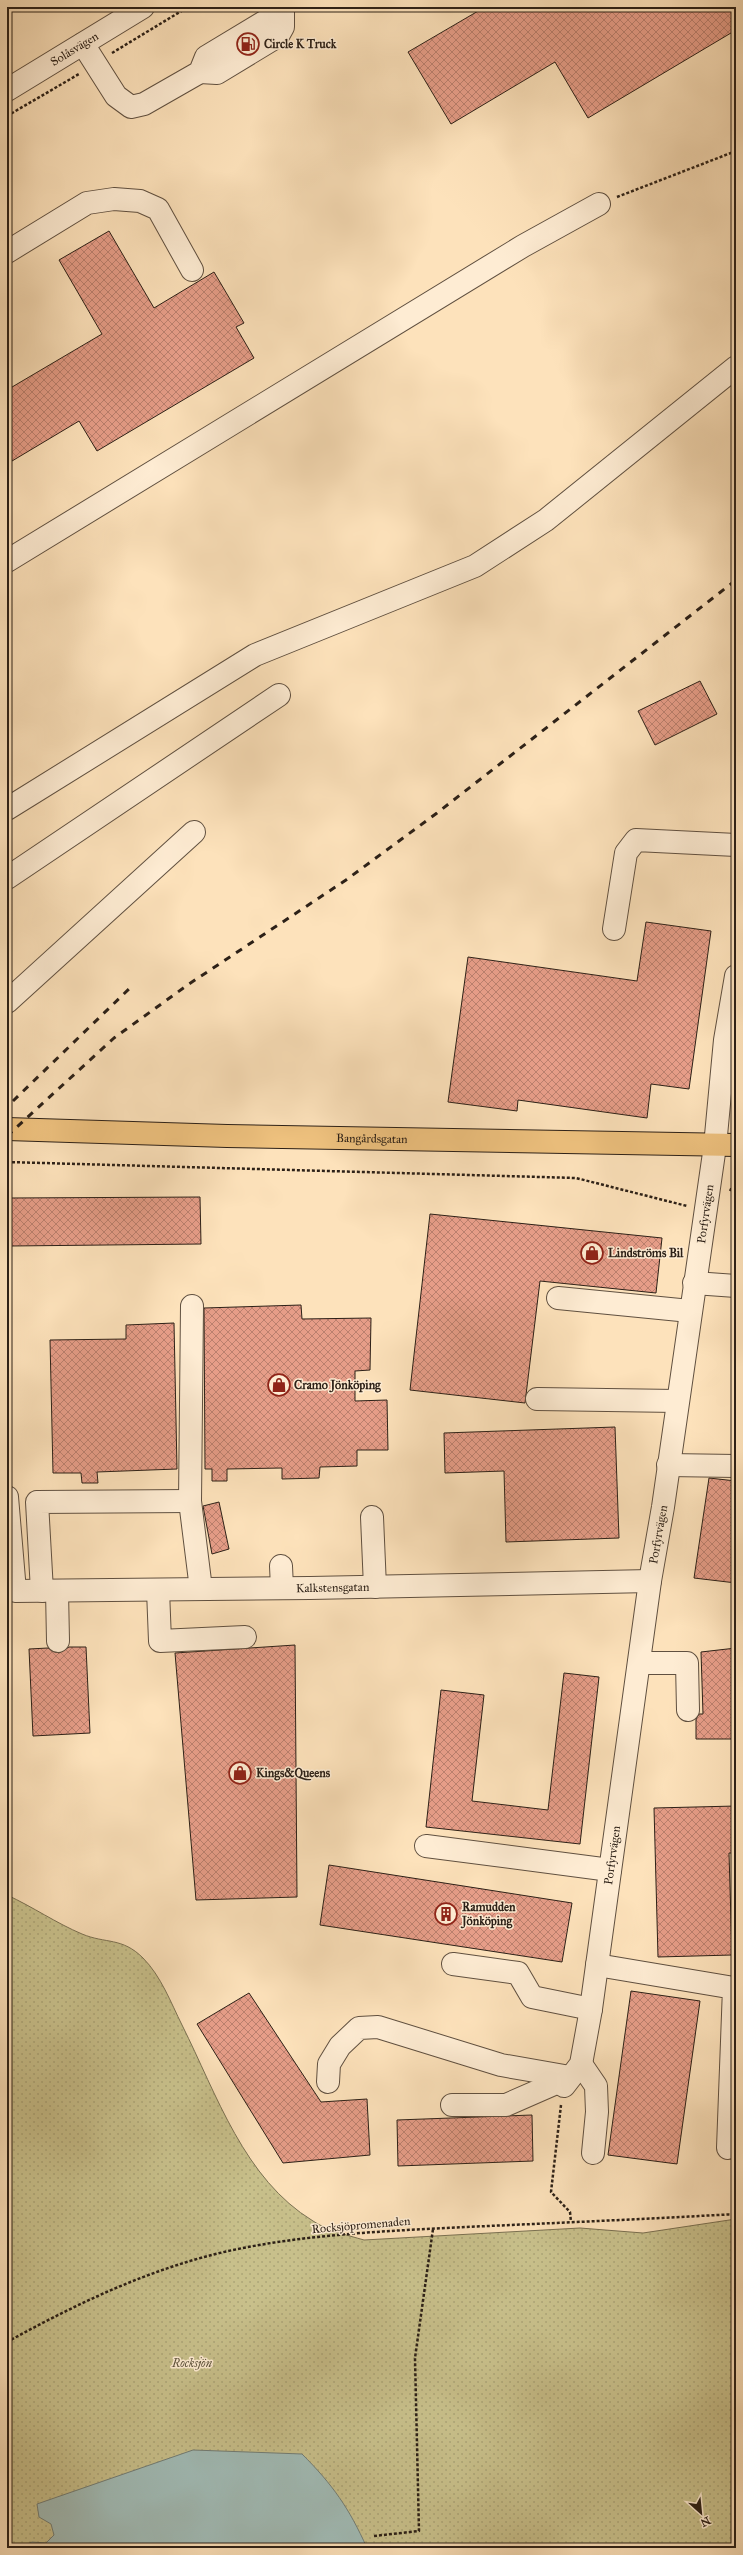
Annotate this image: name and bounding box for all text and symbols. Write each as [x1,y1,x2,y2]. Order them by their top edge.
street label: Solåsvägen [48,29,101,69]
fuel station icon: Circle K Truck [235,31,261,57]
place label: Circle K Truck [264,37,337,51]
street label: Bangårdsgatan [336,1131,408,1147]
street label: Porfyrvägen [694,1183,716,1244]
shop icon: Lindströms Bil [579,1240,605,1266]
place label: Lindströms Bil [608,1246,684,1260]
shop icon: Cramo Jönköping [266,1372,292,1398]
place label: Cramo Jönköping [294,1378,381,1393]
street label: Porfyrvägen [646,1503,670,1565]
street label: Kalkstensgatan [296,1580,370,1595]
shop icon: Kings&Queens [227,1760,253,1786]
place label: Kings&Queens [256,1766,331,1781]
street label: Porfyrvägen [601,1824,623,1886]
place label: Ramudden Jönköping [460,1900,516,1929]
building icon: Ramudden Jönköping [433,1901,459,1927]
street label: Rocksjöpromenaden [311,2214,411,2236]
park label: Rocksjön [171,2356,213,2371]
north arrow [681,2493,721,2533]
text: N [698,2514,712,2530]

